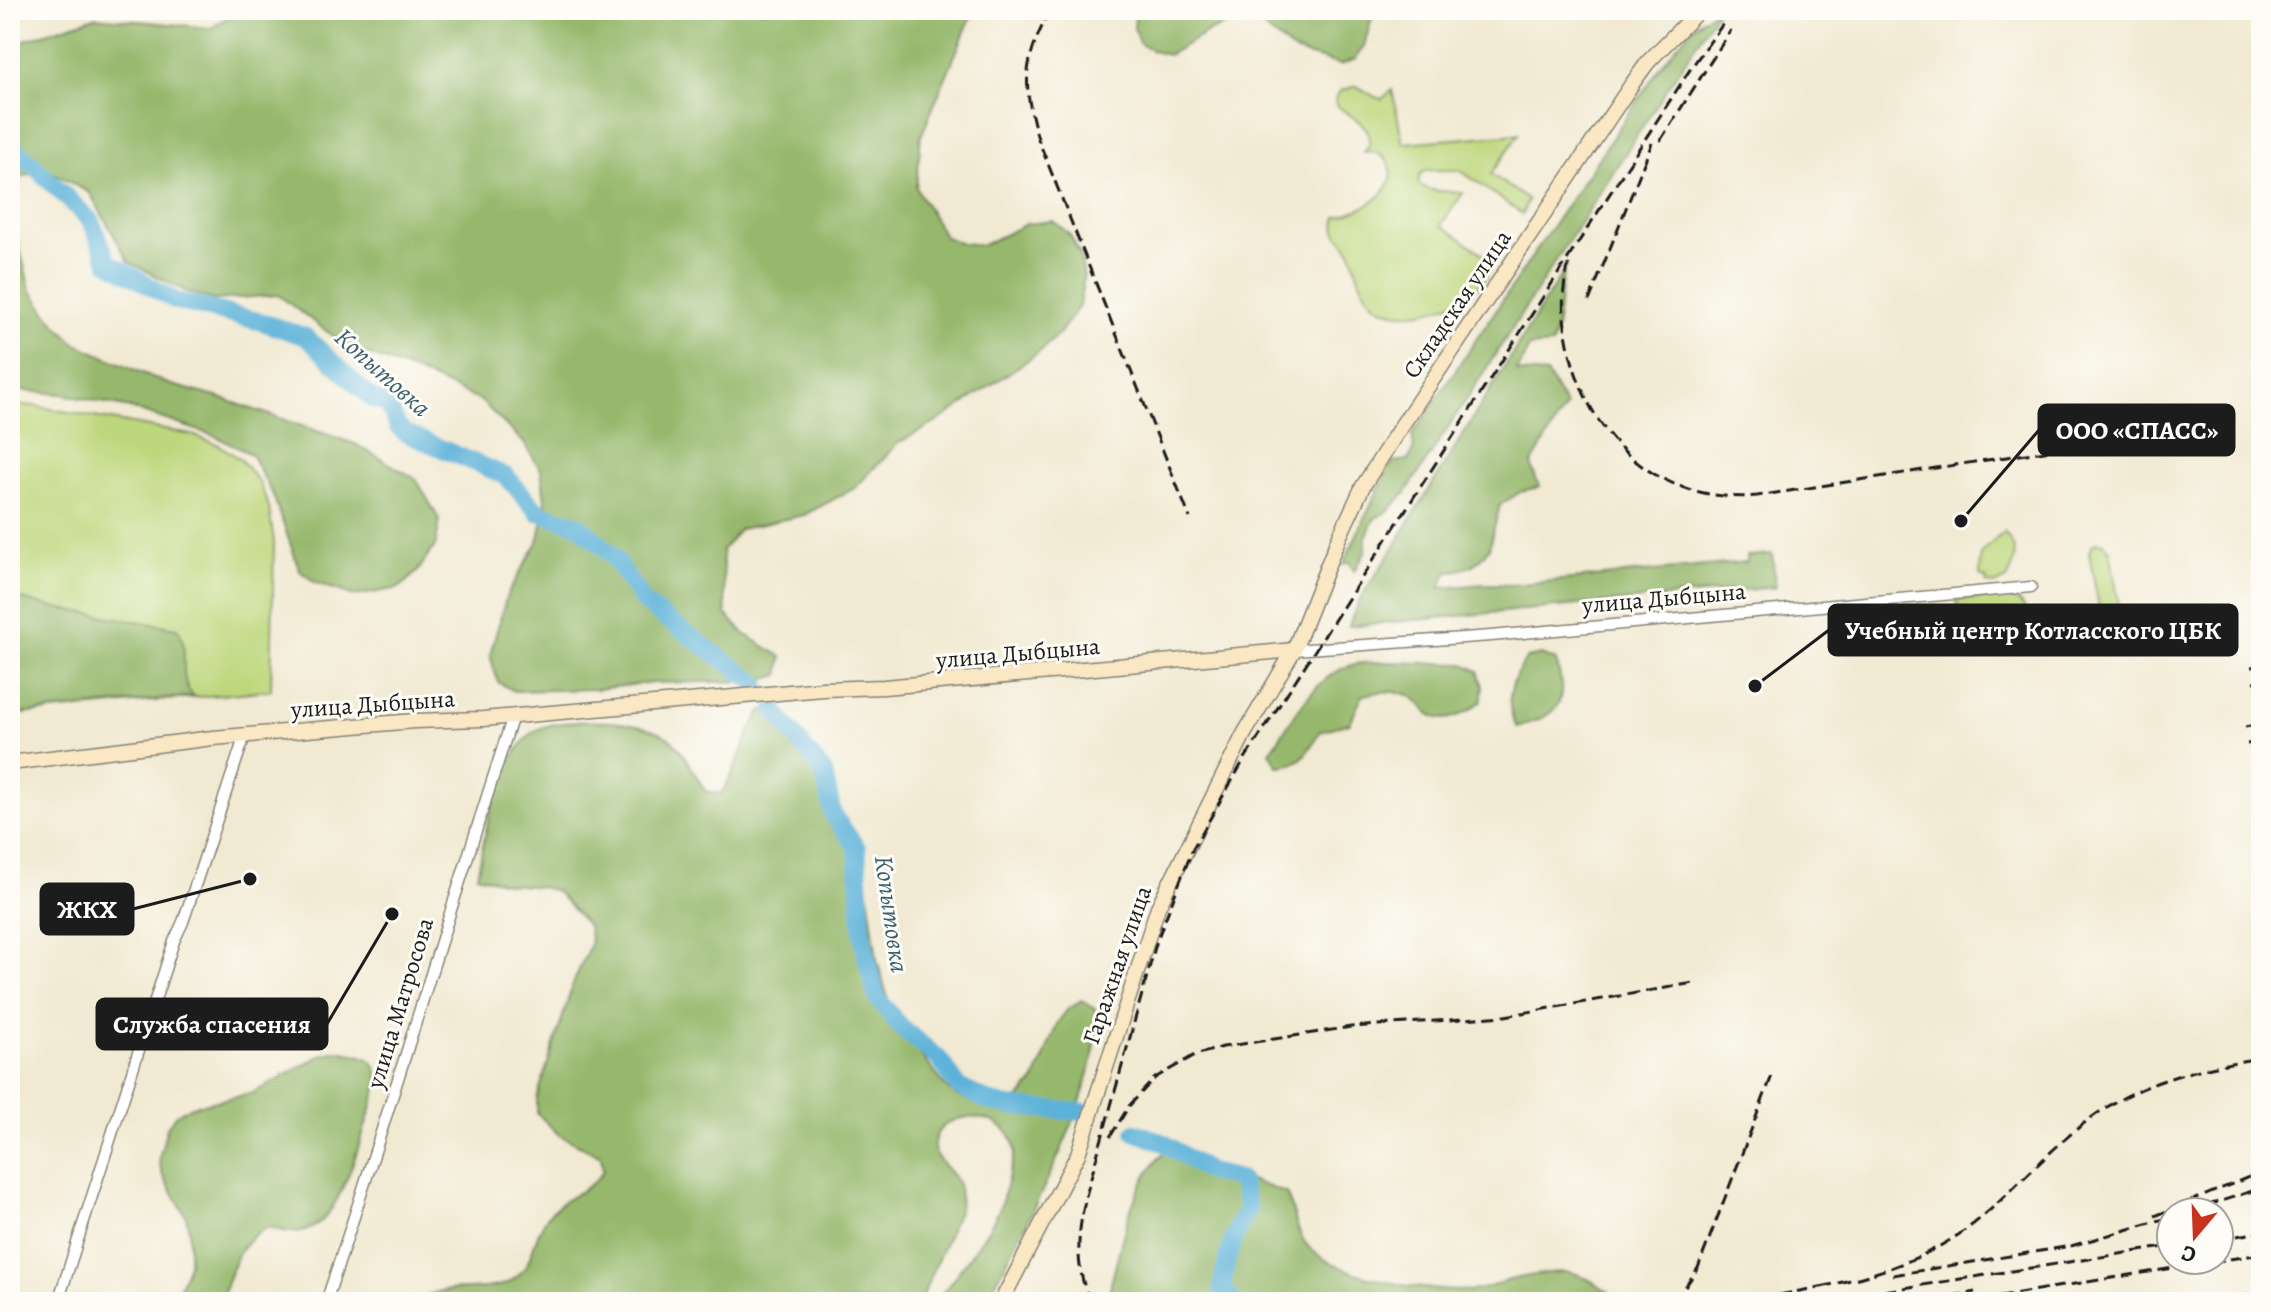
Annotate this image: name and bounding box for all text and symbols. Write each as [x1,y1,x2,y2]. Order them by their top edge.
street label: Складская улица [1395,223,1519,385]
water label: Копытовка [327,320,438,425]
callout: ООО «СПАСС» [2039,405,2234,455]
text: ООО «СПАСС» [2056,413,2219,448]
street label: улица Дыбцына [1580,575,1747,621]
callout: Учебный центр Котласского ЦБК [1829,605,2237,655]
text: Учебный центр Котласского ЦБК [1845,613,2222,648]
street label: улица Дыбцына [934,630,1101,676]
street label: улица Дыбцына [289,682,456,726]
water label: Копытовка [866,853,917,975]
street label: Гаражная улица [1075,881,1159,1049]
callout: ЖКХ [41,884,133,934]
text: ЖКХ [57,892,117,927]
street label: улица Матросова [358,914,441,1093]
callout: Служба спасения [97,999,327,1049]
text: Служба спасения [113,1007,311,1042]
north arrow [2155,1196,2235,1276]
text: С [2178,1238,2200,1270]

